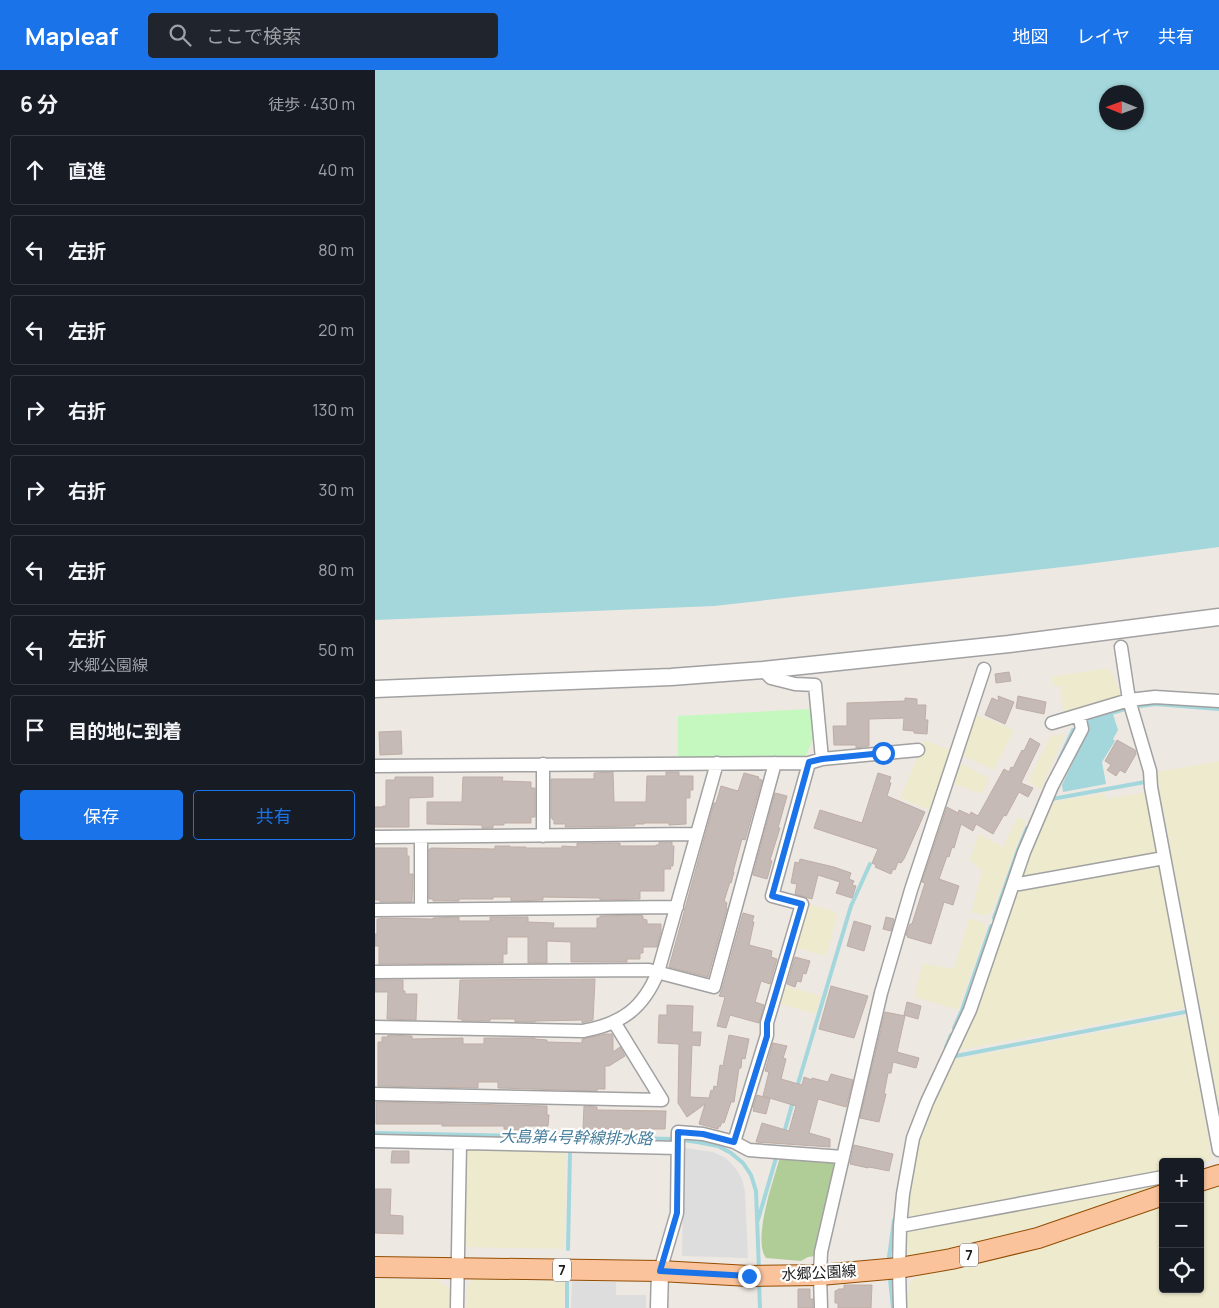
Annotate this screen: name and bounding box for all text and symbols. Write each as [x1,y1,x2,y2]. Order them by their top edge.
search box [148,13,498,58]
text: Mapleaf [25,19,118,52]
icon: search [166,21,194,49]
text: ここで検索 [206,23,301,49]
text: 地図 [1013,24,1049,48]
text: レイヤ [1077,24,1130,48]
text: 共有 [1158,24,1194,48]
north arrow [1099,85,1144,130]
text: 6 分 [20,90,58,118]
text: 徒歩 · 430 m [268,93,355,115]
icon: ahead [21,156,49,184]
text: 直進 [68,158,106,184]
text: 40 m [318,159,354,181]
icon: left [21,236,49,264]
text: 左折 [68,238,106,264]
text: 80 m [318,239,354,261]
icon: left [21,316,49,344]
text: 左折 [68,318,106,344]
text: 20 m [318,319,354,341]
icon: right [21,396,49,424]
text: 右折 [68,398,106,424]
text: 130 m [312,399,354,421]
icon: right [21,476,49,504]
text: 右折 [68,478,106,504]
text: 30 m [319,479,354,501]
icon: left [21,556,49,584]
text: 左折 [68,558,106,584]
text: 80 m [318,559,354,581]
text: 左折 [68,626,106,652]
icon: left [21,636,49,664]
text: 50 m [318,639,354,661]
text: 水郷公園線 [68,654,148,676]
icon: arrive [21,716,49,744]
text: 目的地に到着 [68,718,182,744]
route start [872,742,895,765]
button: 保存 [20,790,183,840]
button: 共有 [193,790,355,840]
water label: 大島第4号幹線排水路 [499,1125,655,1149]
map controls [1159,1158,1204,1293]
button: + [1159,1158,1204,1203]
button: − [1159,1203,1204,1248]
road number: 7 [960,1244,978,1266]
button: locate [1159,1248,1204,1293]
road number: 7 [553,1258,571,1282]
street label: 水郷公園線 [781,1260,857,1285]
route end [738,1265,761,1288]

